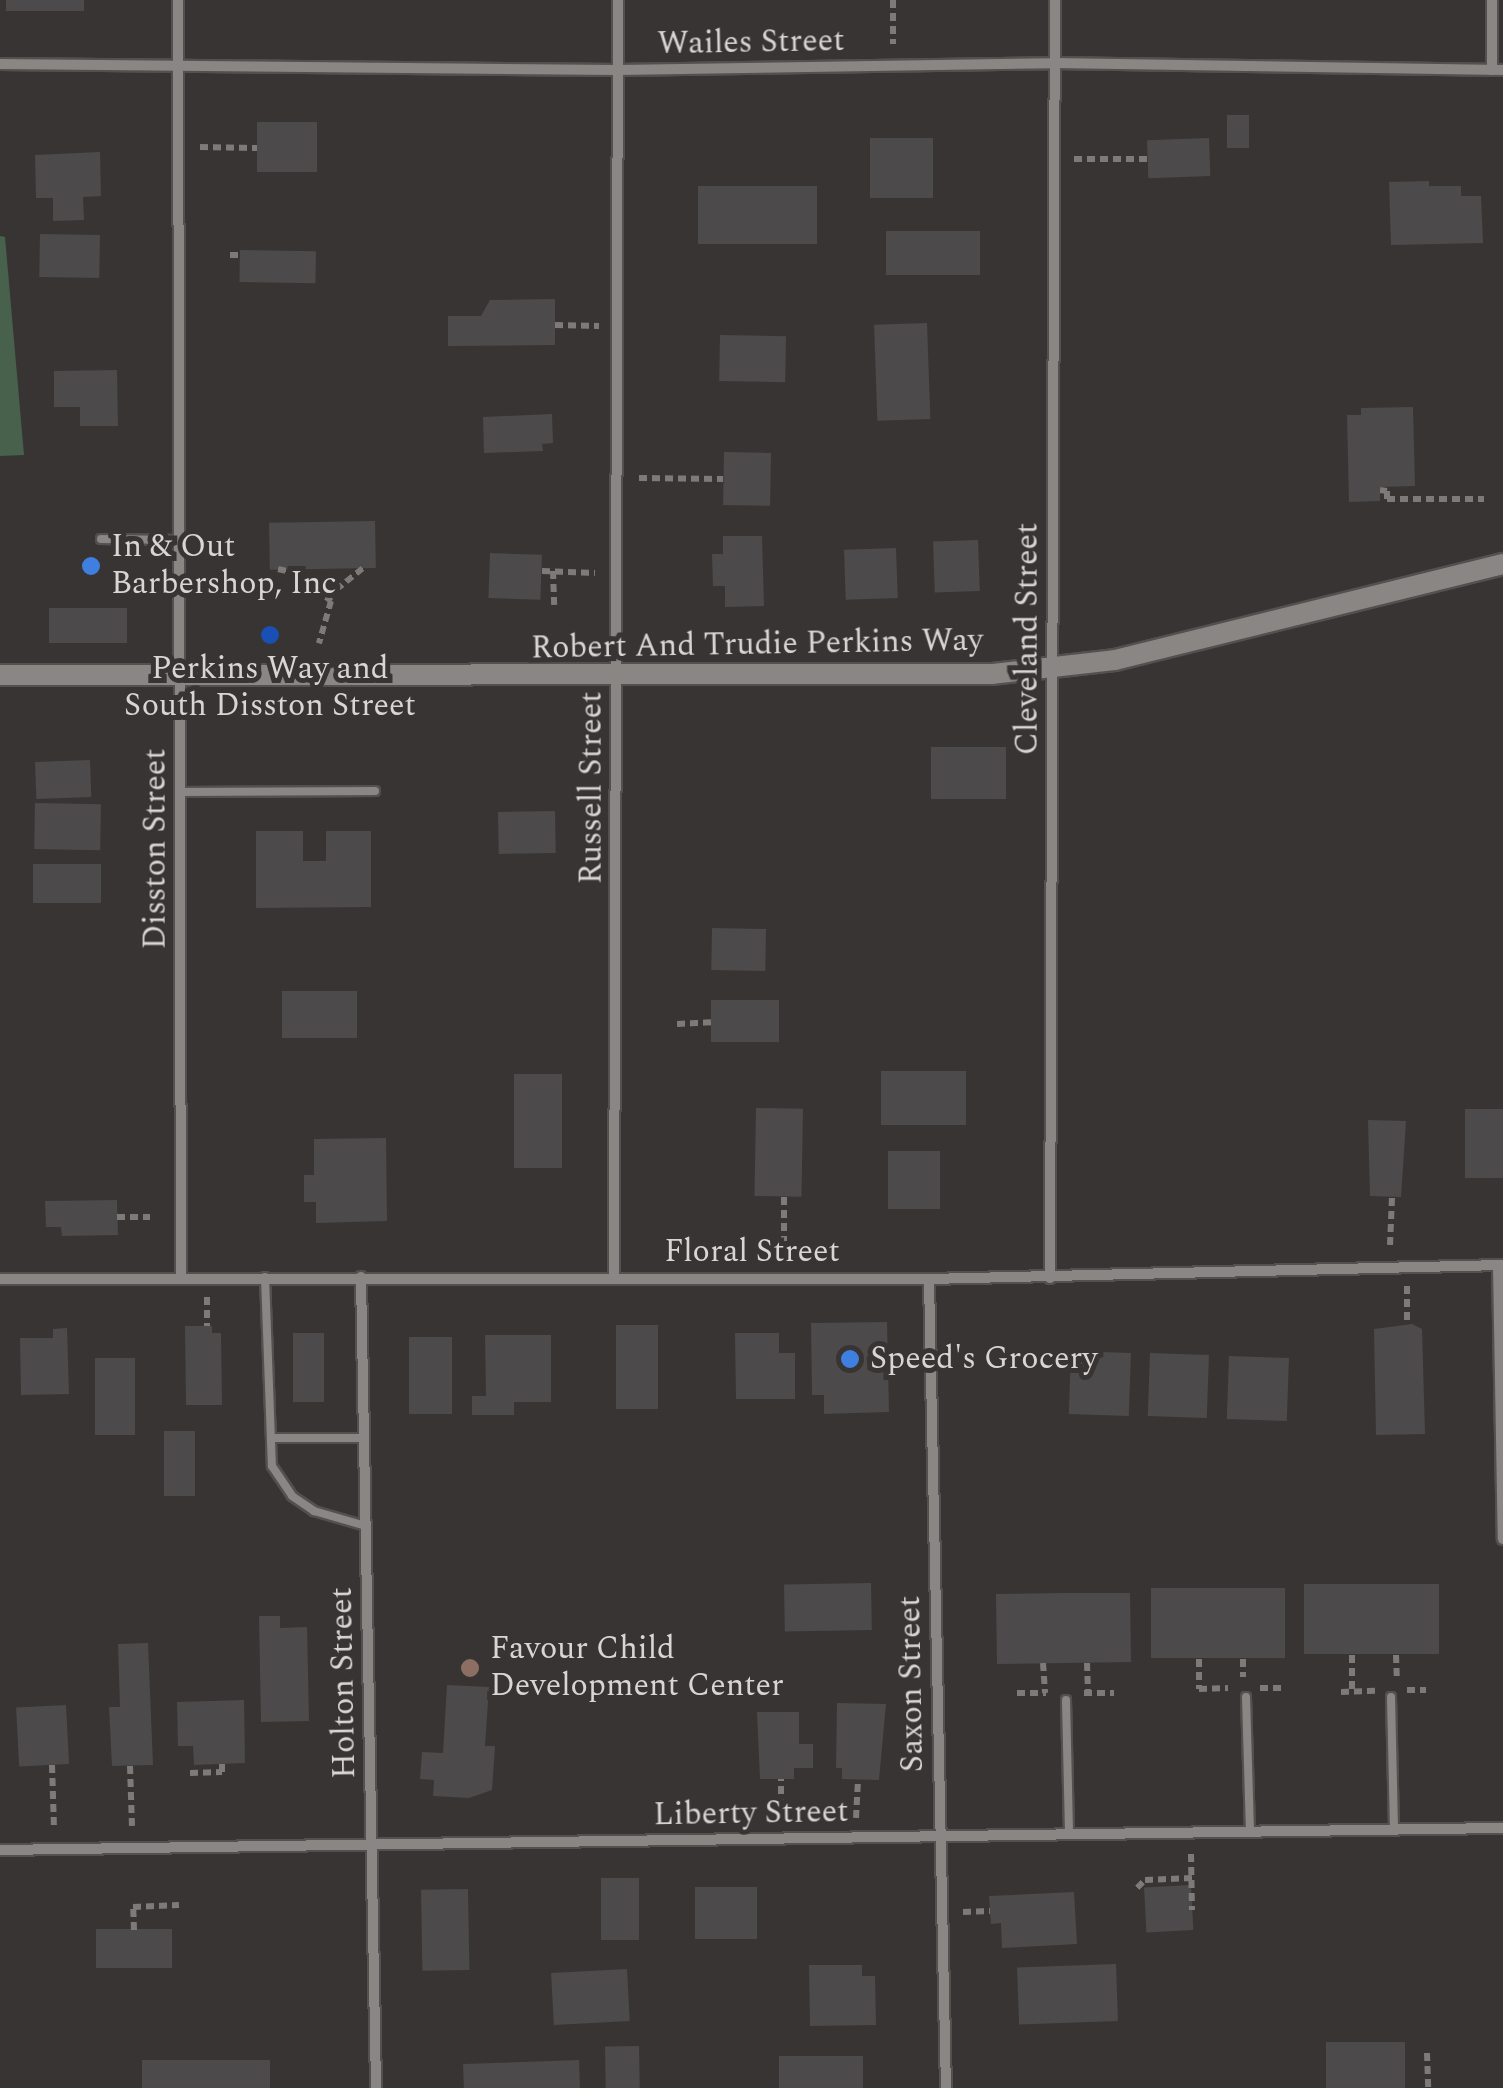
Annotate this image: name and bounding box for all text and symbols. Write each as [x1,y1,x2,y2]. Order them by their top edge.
street label: Wailes Street [657,22,845,64]
street label: Cleveland Street [1009,523,1047,755]
place label: In & Out Barbershop, Inc [111,529,337,604]
marker: In & Out Barbershop, Inc [80,555,102,577]
street label: Robert And Trudie Perkins Way [531,622,983,668]
marker: Perkins Way and South Disston Street [259,624,281,646]
place label: Perkins Way and South Disston Street [124,651,416,726]
street label: Russell Street [573,692,611,884]
street label: Disston Street [137,748,175,950]
street label: Floral Street [664,1233,840,1271]
place label: Speed's Grocery [870,1340,1098,1378]
marker: Speed's Grocery [839,1348,861,1370]
street label: Holton Street [323,1587,365,1779]
street label: Saxon Street [891,1595,933,1773]
place label: Favour Child Development Center [490,1631,784,1706]
marker: Favour Child Development Center [459,1657,481,1679]
street label: Liberty Street [653,1793,849,1835]

